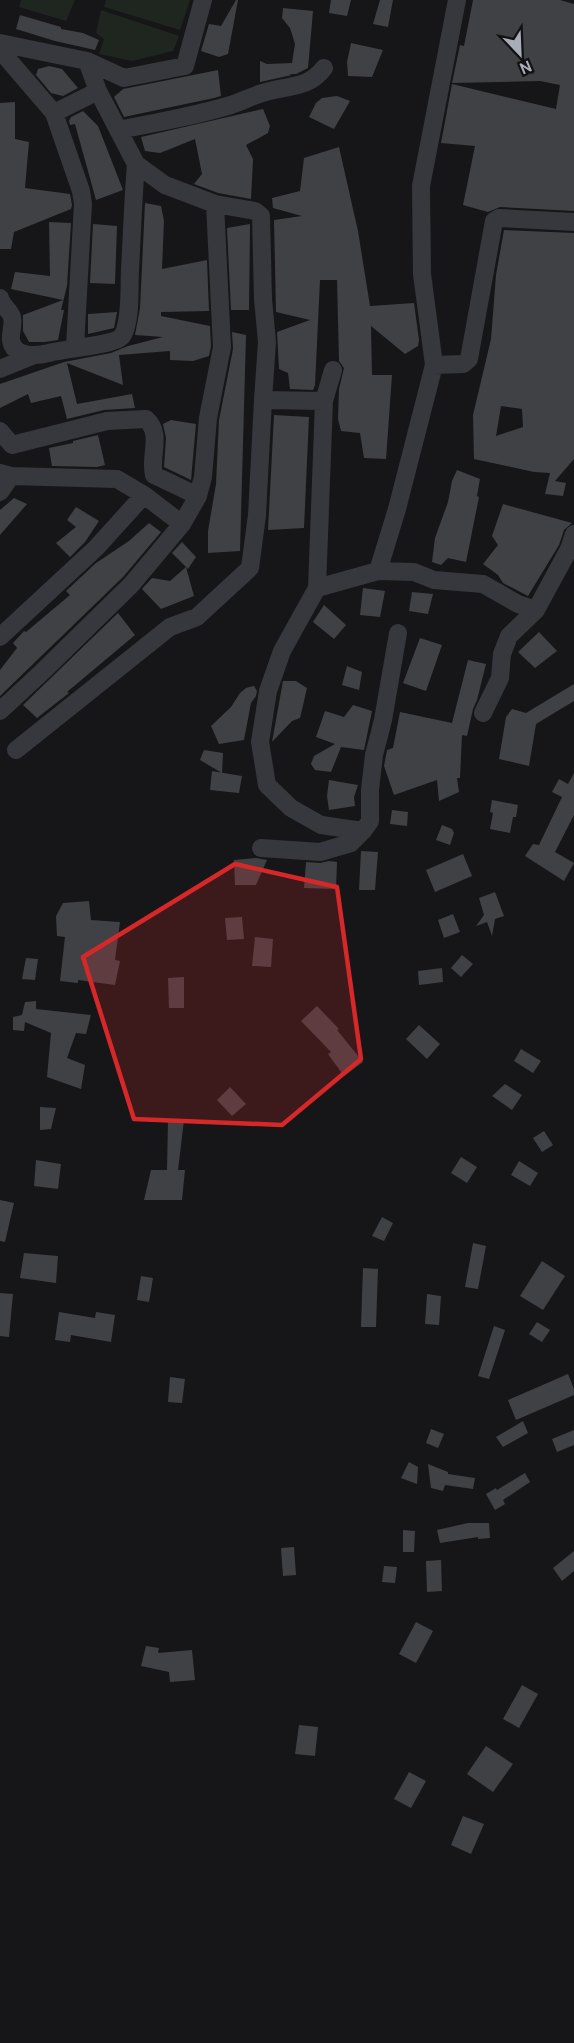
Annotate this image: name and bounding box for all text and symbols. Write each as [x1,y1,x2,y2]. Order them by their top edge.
north arrow [490,24,550,84]
text: N [517,56,535,78]

